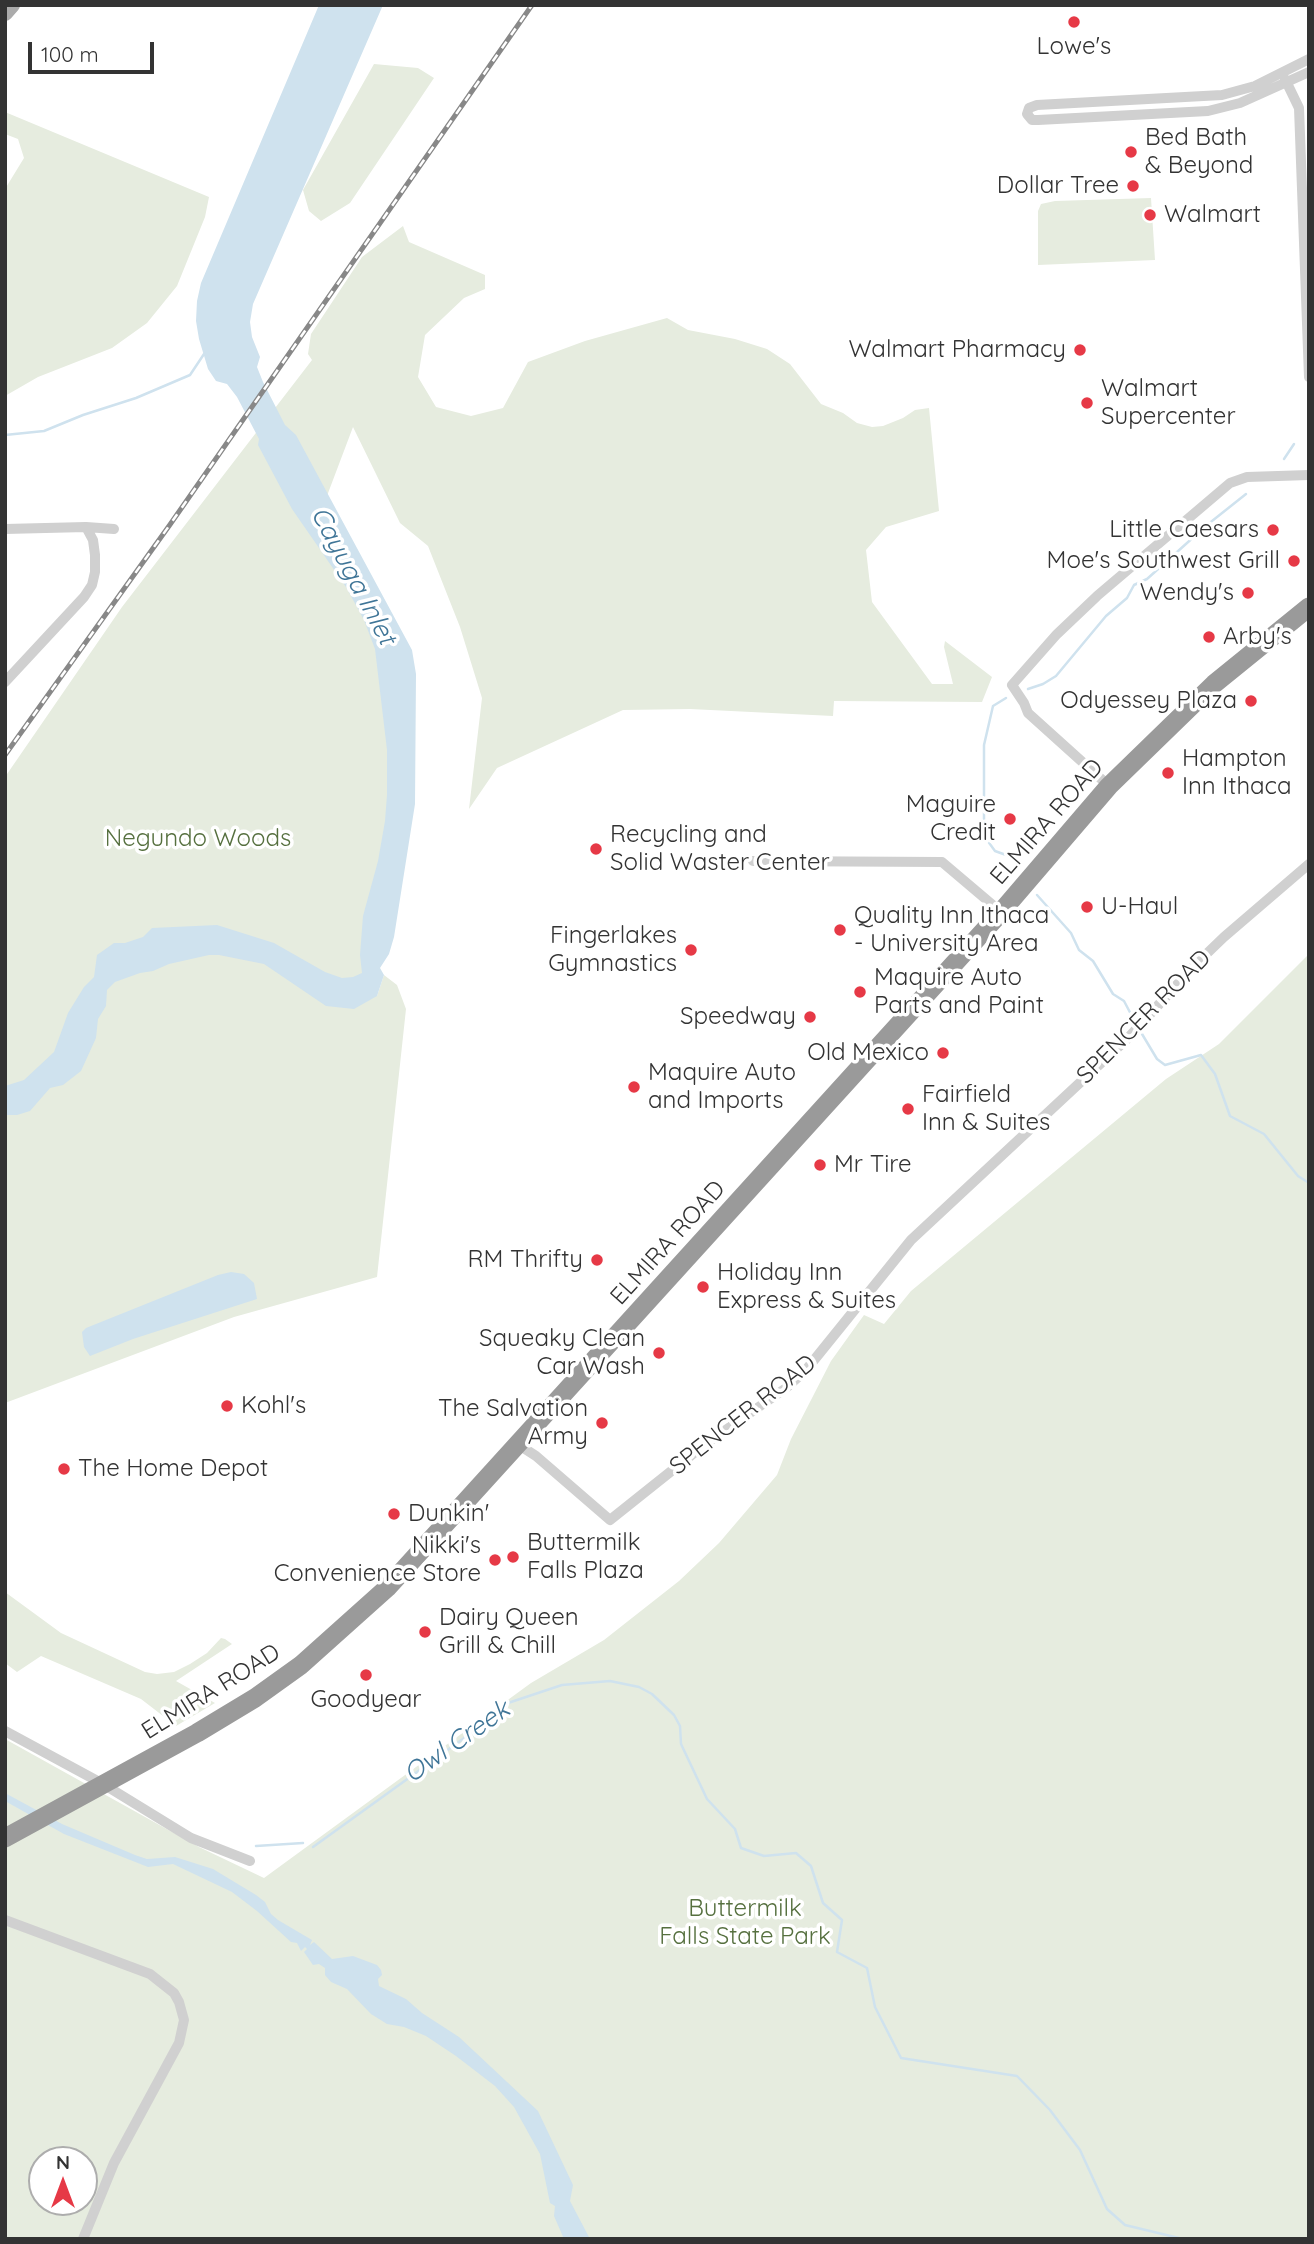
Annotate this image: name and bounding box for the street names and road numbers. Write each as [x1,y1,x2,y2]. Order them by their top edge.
street label: ELMIRA ROAD [985,753,1109,891]
street label: SPENCER ROAD [1071,944,1217,1090]
street label: ELMIRA ROAD [605,1175,731,1311]
street label: SPENCER ROAD [664,1349,822,1481]
street label: ELMIRA ROAD [137,1638,285,1746]

